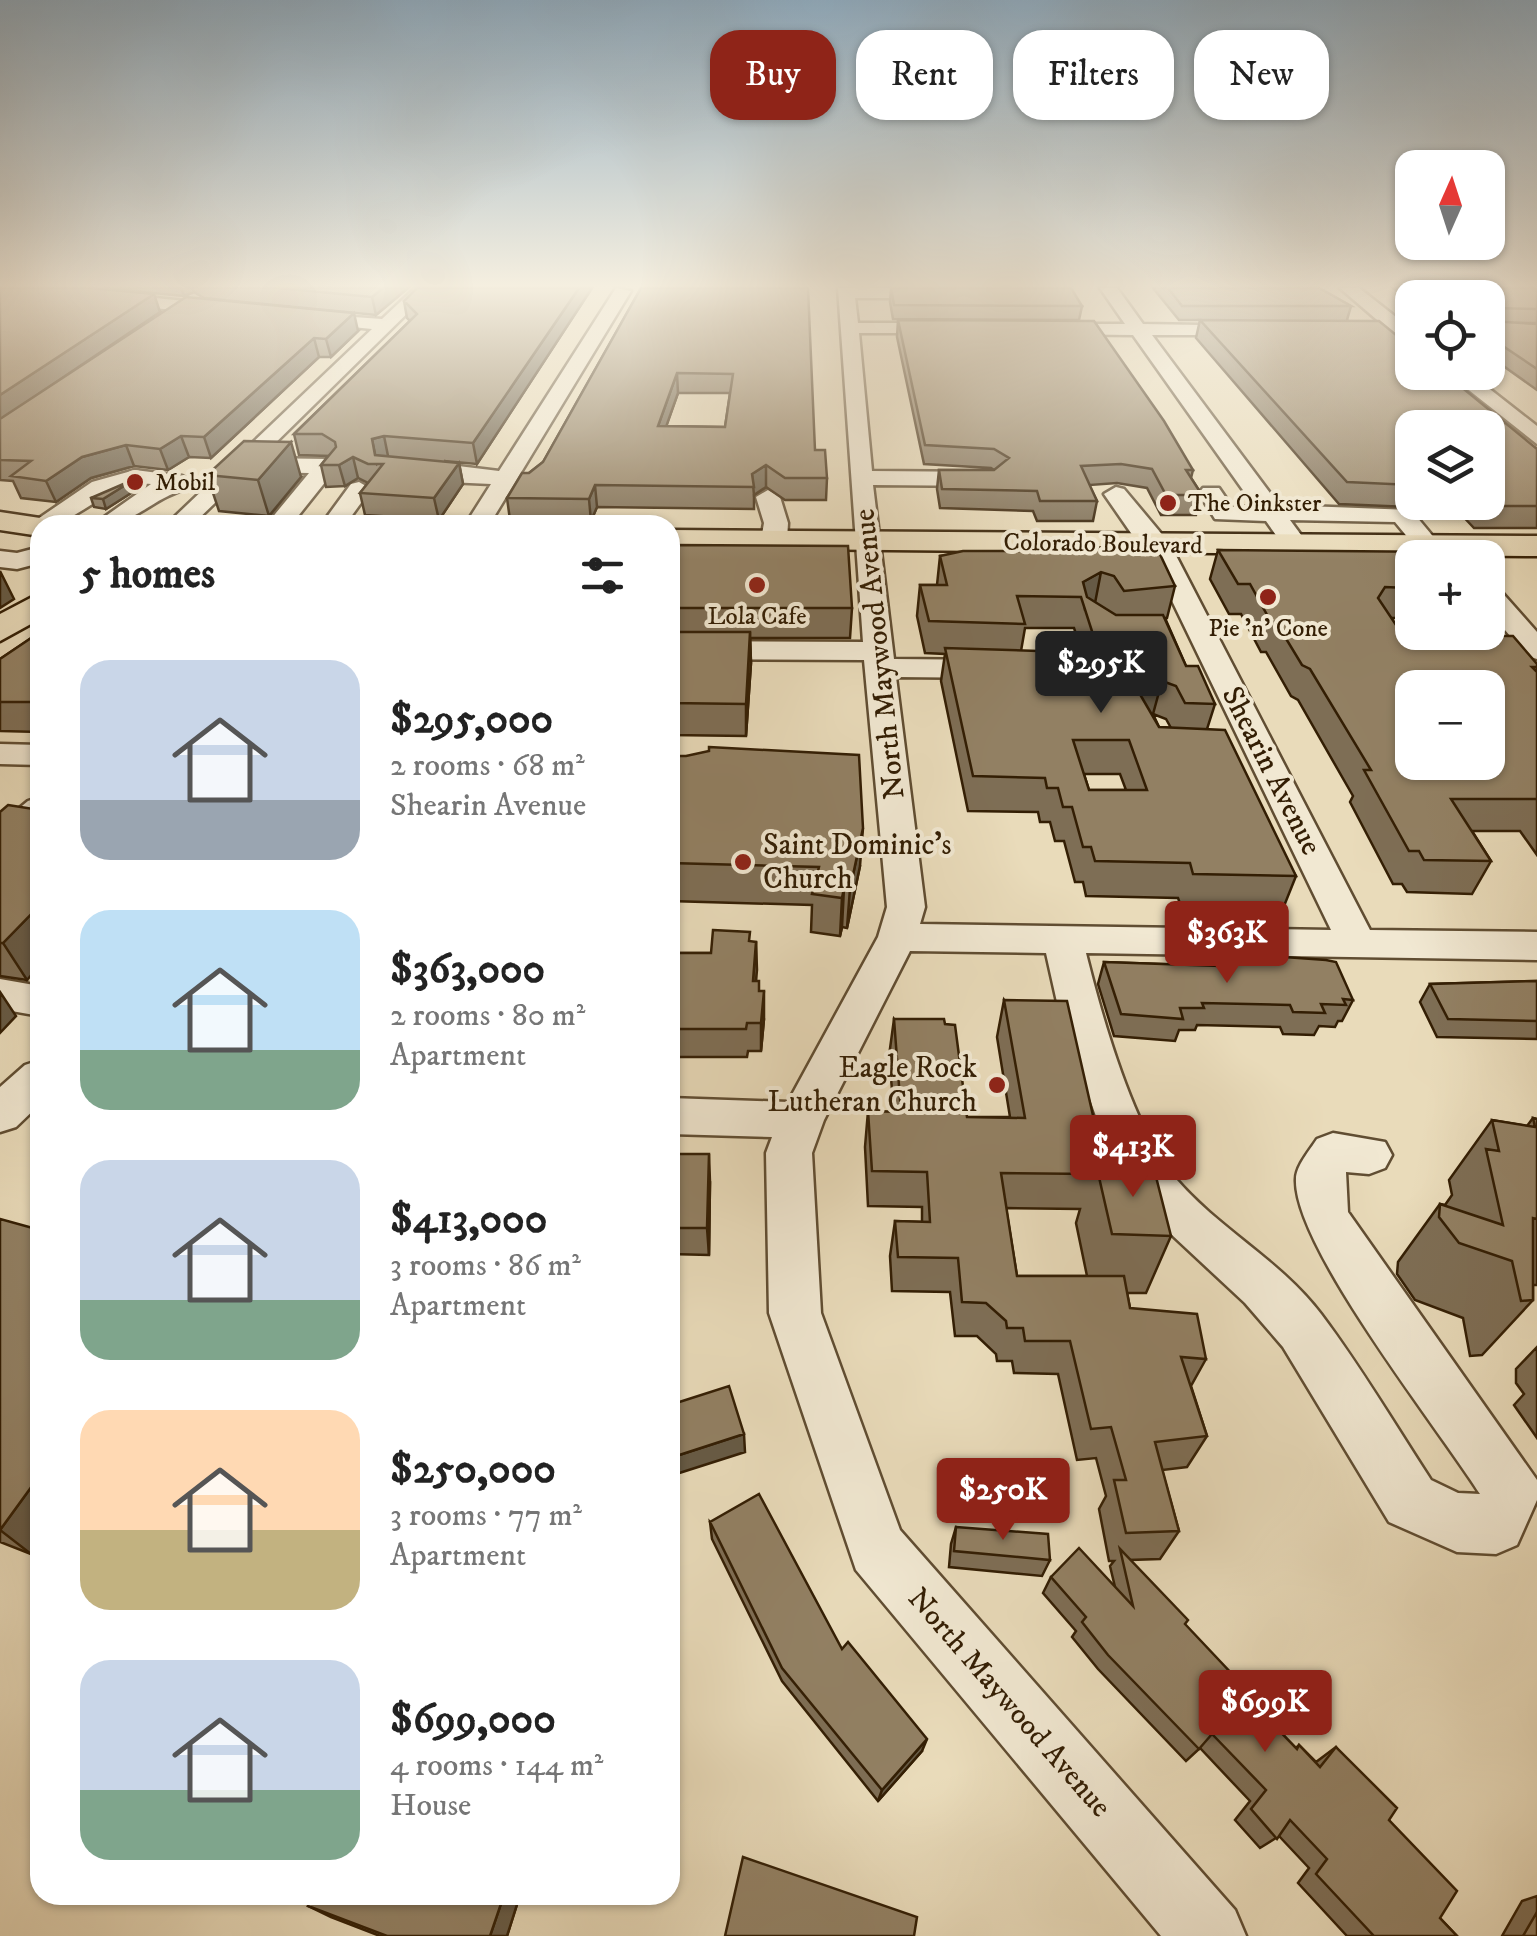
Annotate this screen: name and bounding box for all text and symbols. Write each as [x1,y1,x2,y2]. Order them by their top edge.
chip: Buy [710,30,836,120]
chip: Rent [856,30,993,120]
chip: Filters [1013,30,1174,120]
chip: New [1194,30,1329,120]
north arrow [1395,150,1505,260]
map controls [1395,150,1505,780]
button: locate [1395,280,1505,390]
button: layers [1395,410,1505,520]
place label: Mobil [155,467,216,498]
marker: Mobil [124,471,146,493]
place label: The Oinkster [1188,488,1322,519]
marker: The Oinkster [1157,492,1179,514]
street label: North Maywood Avenue [846,507,914,801]
street label: Colorado Boulevard [1003,527,1203,561]
button: + [1395,540,1505,650]
icon: filters [575,548,630,603]
text: 5 homes [80,549,215,601]
marker: Lola Cafe [746,574,768,596]
marker: Pie 'n' Cone [1257,586,1279,608]
place label: Lola Cafe [707,601,807,632]
place label: Pie 'n' Cone [1208,613,1328,644]
pin: $295K [1031,631,1171,716]
text: $295K [1057,643,1145,683]
button: − [1395,670,1505,780]
street label: Shearin Avenue [1213,681,1329,861]
text: $295,000 [390,694,553,746]
icon: home [160,700,280,820]
text: 2 rooms · 68 m² [390,746,585,786]
text: Shearin Avenue [390,786,586,826]
place label: Saint Dominic's Church [763,827,952,898]
marker: Saint Dominic's Church [732,851,754,873]
pin: $363K [1157,901,1297,986]
text: $363K [1187,913,1267,953]
text: $363,000 [390,944,545,996]
icon: home [160,950,280,1070]
text: 2 rooms · 80 m² [390,996,585,1036]
text: Apartment [390,1036,526,1076]
place label: Eagle Rock Lutheran Church [768,1050,977,1121]
marker: Eagle Rock Lutheran Church [986,1074,1008,1096]
pin: $413K [1063,1115,1203,1200]
text: $413K [1092,1127,1174,1167]
text: $413,000 [390,1194,547,1246]
icon: home [160,1200,280,1320]
text: 3 rooms · 86 m² [390,1246,581,1286]
text: Apartment [390,1286,526,1326]
text: $250,000 [390,1444,556,1496]
icon: home [160,1450,280,1570]
pin: $250K [933,1458,1073,1543]
text: $250K [959,1470,1047,1510]
text: 3 rooms · 77 m² [390,1496,582,1536]
text: Apartment [390,1536,526,1576]
street label: North Maywood Avenue [899,1581,1119,1825]
pin: $699K [1195,1670,1335,1755]
text: $699K [1221,1682,1309,1722]
text: $699,000 [390,1694,556,1746]
icon: home [160,1700,280,1820]
text: 4 rooms · 144 m² [390,1746,603,1786]
text: House [390,1786,471,1826]

